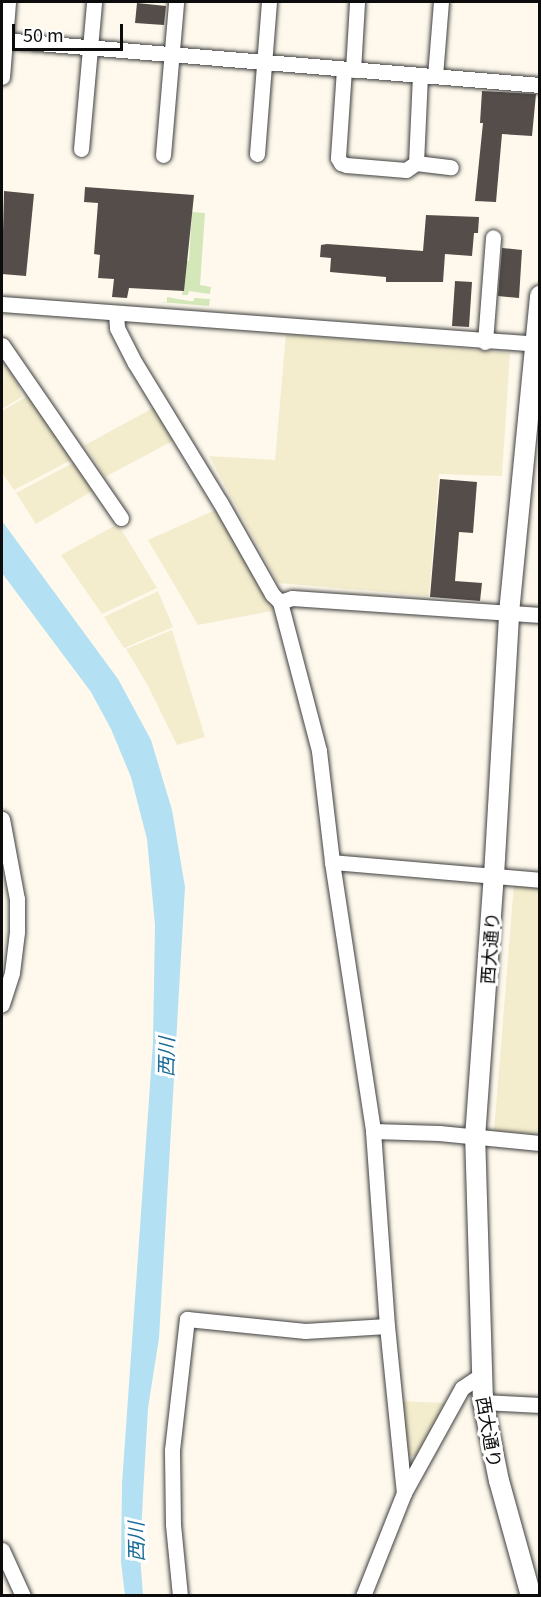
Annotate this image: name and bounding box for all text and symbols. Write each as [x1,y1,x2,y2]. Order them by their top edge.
scale bar [15,12,126,50]
text: 50 m [23,21,64,47]
street label: 西大通り [476,911,502,985]
water label: 西川 [153,1037,177,1077]
street label: 西大通り [473,1395,507,1469]
water label: 西川 [123,1522,147,1562]

